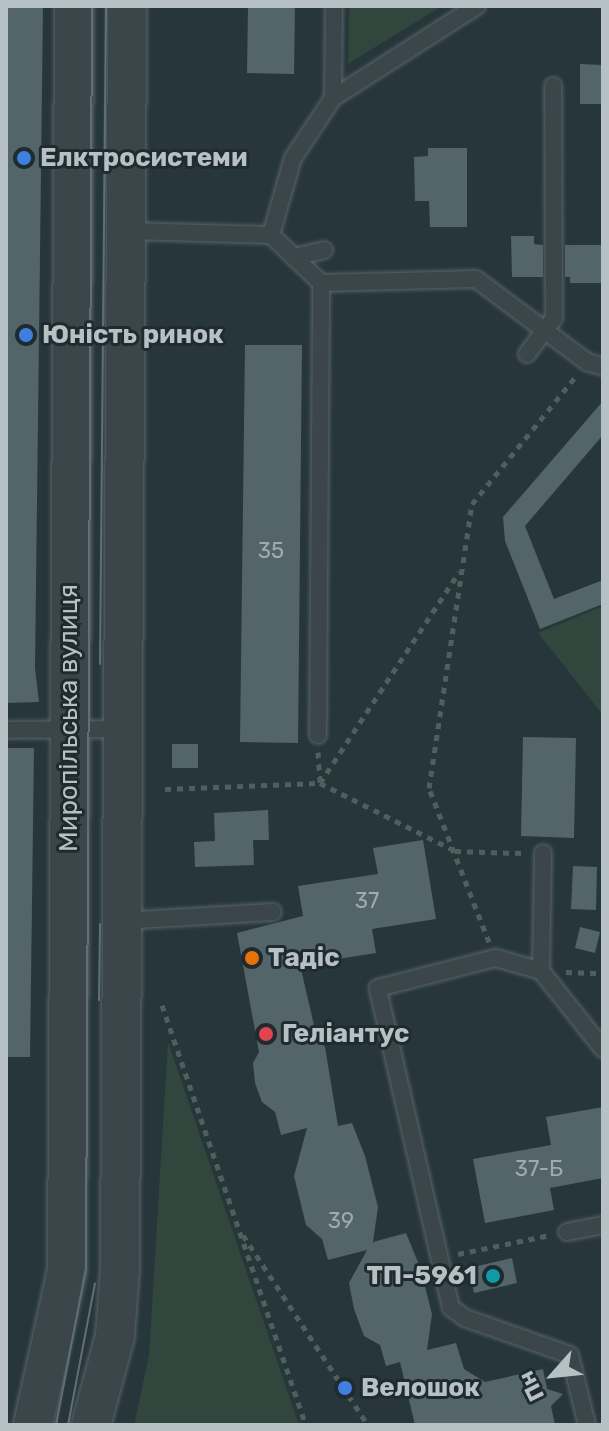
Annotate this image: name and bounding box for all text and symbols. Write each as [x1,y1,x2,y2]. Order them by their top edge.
place label: Елктросистеми [40,142,248,174]
marker: Елктросистеми [15,149,33,167]
place label: Юність ринок [42,319,224,351]
marker: Юність ринок [17,326,35,344]
house number: 35 [258,538,284,564]
street label: Миропільська вулиця [53,584,85,852]
house number: 37 [355,888,379,914]
place label: Тадіс [268,942,340,974]
marker: Тадіс [243,949,261,967]
place label: Геліантус [282,1018,409,1050]
marker: Геліантус [257,1025,275,1043]
house number: 37-Б [515,1156,563,1182]
house number: 39 [328,1208,354,1234]
place label: ТП-5961 [366,1260,477,1292]
marker: ТП-5961 [484,1267,502,1285]
north arrow [513,1335,593,1415]
text: Пн [512,1366,550,1406]
place label: Велошок [361,1372,480,1404]
marker: Велошок [336,1379,354,1397]

